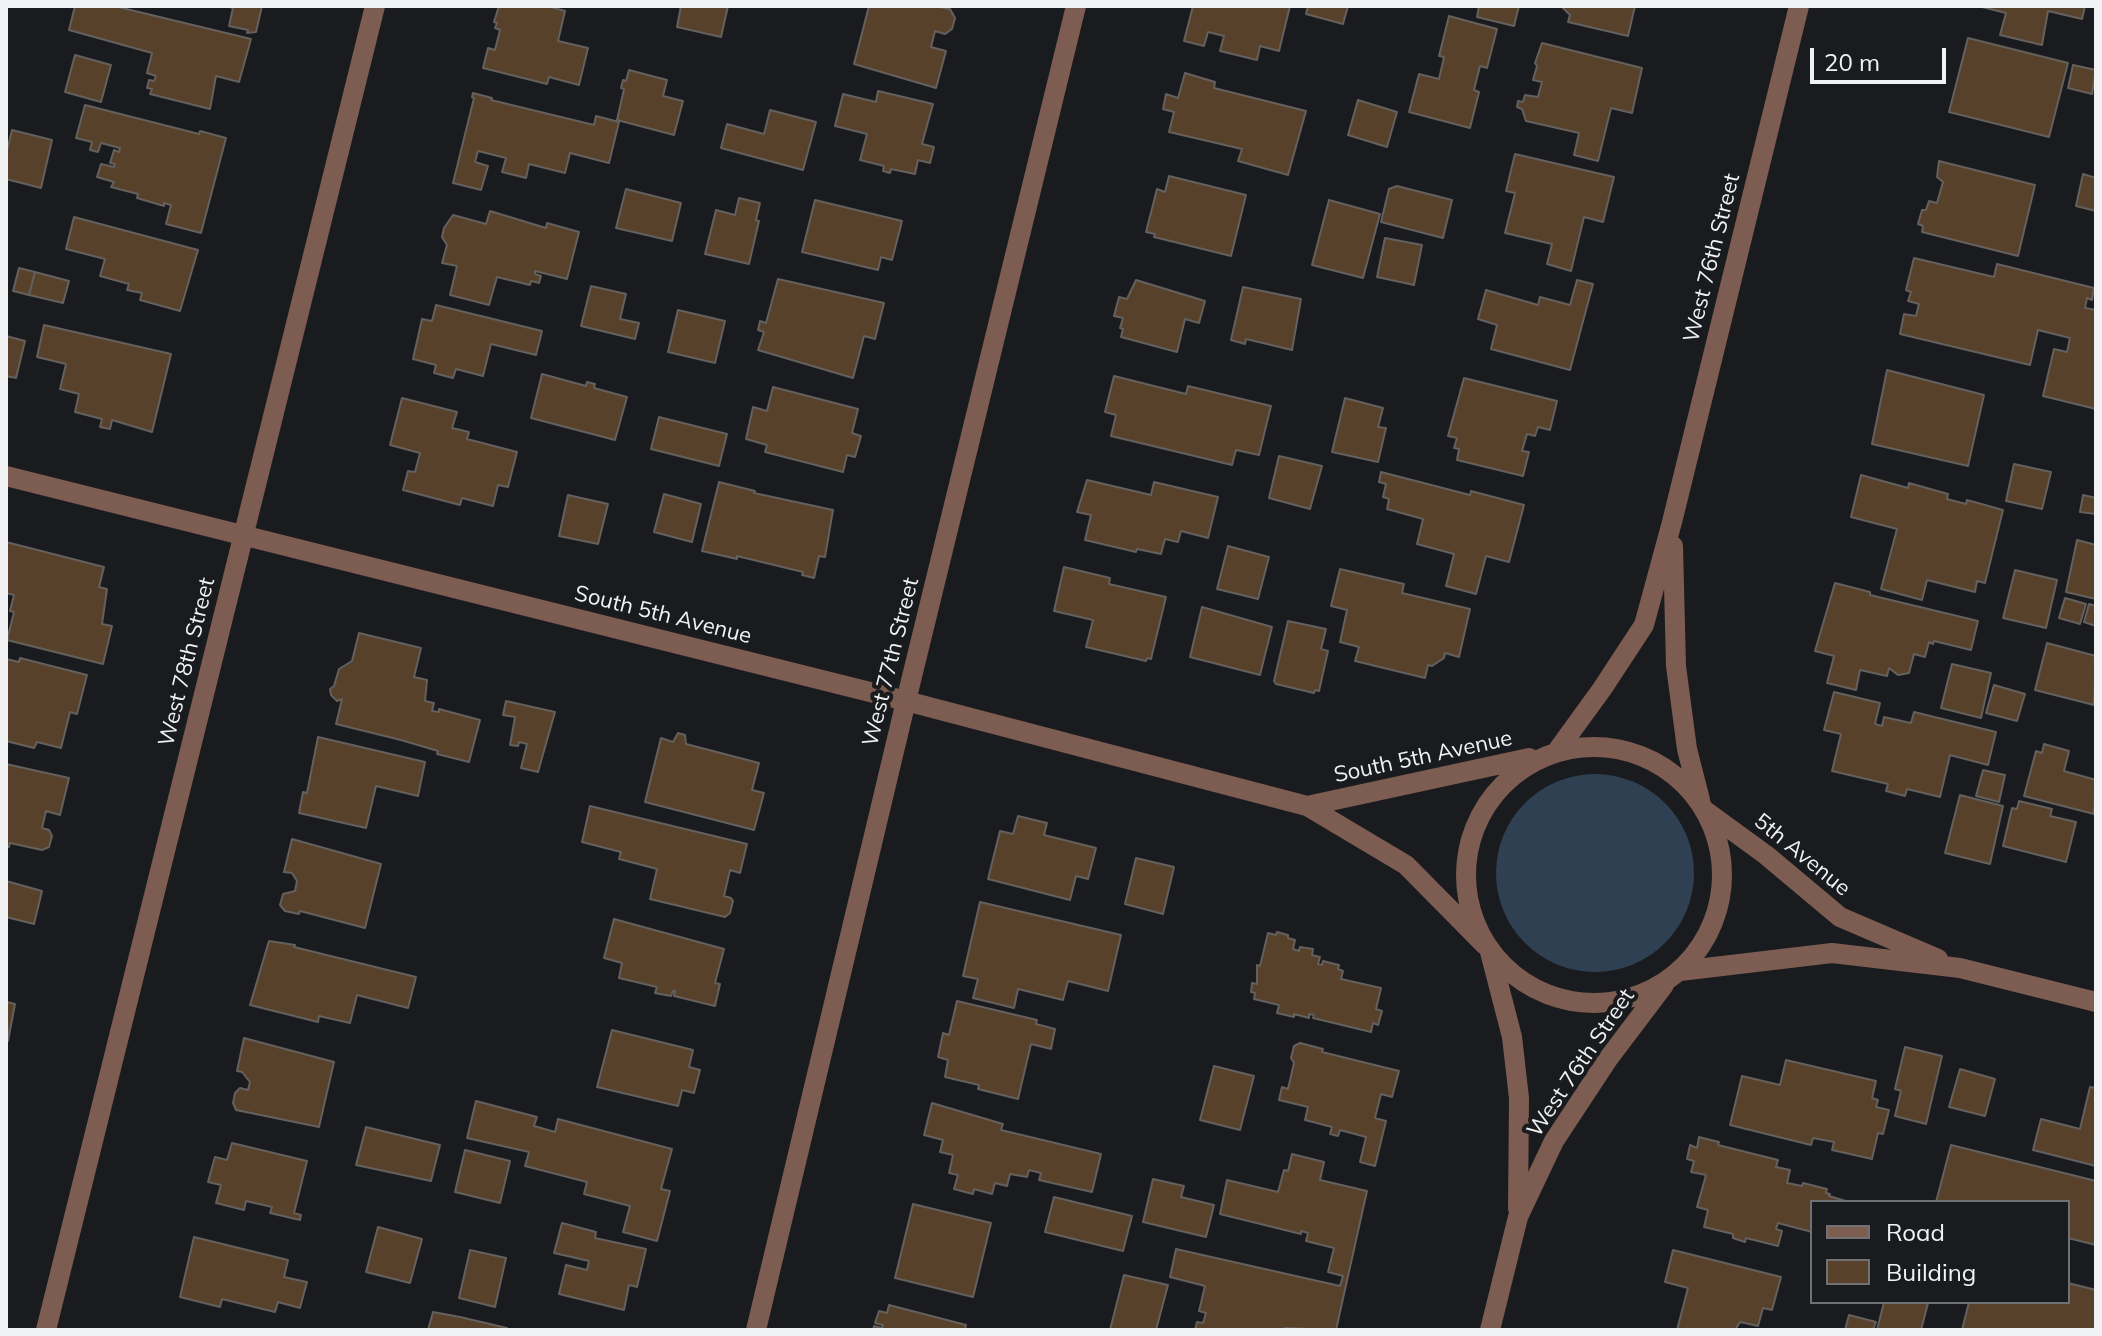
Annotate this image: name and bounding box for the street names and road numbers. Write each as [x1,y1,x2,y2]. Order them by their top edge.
street label: West 76th Street [1678,171,1746,345]
street label: West 78th Street [153,575,221,749]
street label: West 77th Street [857,575,925,749]
street label: South 5th Avenue [572,580,754,650]
street label: South 5th Avenue [1332,725,1514,789]
street label: 5th Avenue [1749,808,1855,902]
street label: West 76th Street [1522,984,1640,1142]

